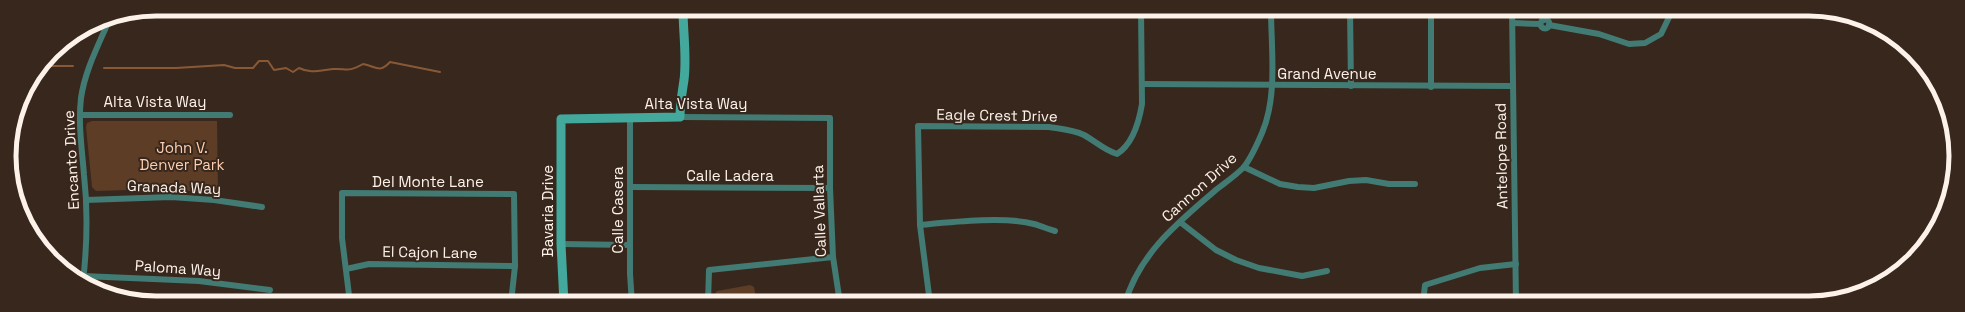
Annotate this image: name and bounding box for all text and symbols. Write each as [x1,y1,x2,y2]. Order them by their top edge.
street label: Grand Avenue [1277,64,1377,83]
street label: Alta Vista Way [104,92,206,111]
street label: Alta Vista Way [645,94,747,113]
street label: Antelope Road [1491,103,1511,209]
street label: Eagle Crest Drive [936,104,1058,126]
street label: Encanto Drive [59,110,83,210]
park label: John V. Denver Park [139,138,225,174]
street label: Cannon Drive [1157,148,1241,226]
street label: Calle Vallarta [808,164,830,258]
street label: Bavaria Drive [538,165,557,257]
street label: Calle Casera [608,166,627,254]
street label: Calle Ladera [686,166,774,185]
street label: Del Monte Lane [372,172,484,191]
street label: Granada Way [127,176,221,198]
street label: El Cajon Lane [382,242,478,262]
street label: Paloma Way [134,256,222,280]

